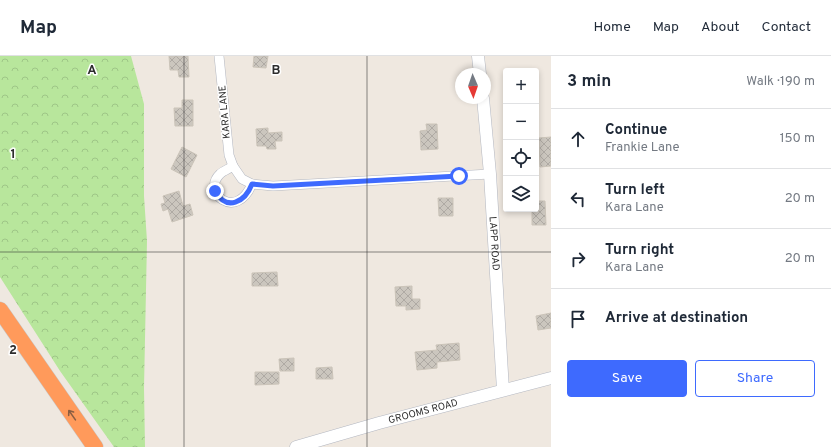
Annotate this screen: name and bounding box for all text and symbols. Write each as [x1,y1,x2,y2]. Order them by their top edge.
text: Map [20,16,57,40]
text: Home [594,19,631,36]
text: Map [653,19,679,36]
text: About [701,19,740,36]
text: Contact [762,19,811,36]
text: A [87,63,97,79]
text: B [272,63,281,79]
north arrow [455,68,491,104]
map controls [503,68,539,212]
button: + [503,68,539,104]
text: 3 min [567,71,611,93]
text: Walk · 190 m [746,74,815,90]
street label: KARA LANE [216,85,234,139]
button: − [503,104,539,140]
text: Continue [605,121,667,140]
icon: ahead [567,128,589,150]
text: 150 m [780,131,815,147]
button: locate [503,140,539,176]
text: Frankie Lane [605,140,680,156]
text: 1 [10,147,16,163]
route start [450,167,468,185]
button: layers [503,176,539,212]
text: Turn left [605,181,665,200]
route end [206,182,224,200]
icon: left [567,188,589,210]
text: 20 m [785,191,815,207]
text: Kara Lane [605,200,664,216]
street label: LAPP ROAD [486,216,502,271]
text: Turn right [605,241,674,260]
icon: right [567,248,589,270]
text: 20 m [785,251,815,267]
text: Kara Lane [605,260,664,276]
icon: arrive [567,308,589,330]
text: Arrive at destination [605,309,748,328]
text: 2 [9,343,17,359]
button: Save [567,360,687,397]
button: Share [695,360,815,397]
street label: GROOMS ROAD [387,396,459,427]
one-way arrow [68,410,76,421]

